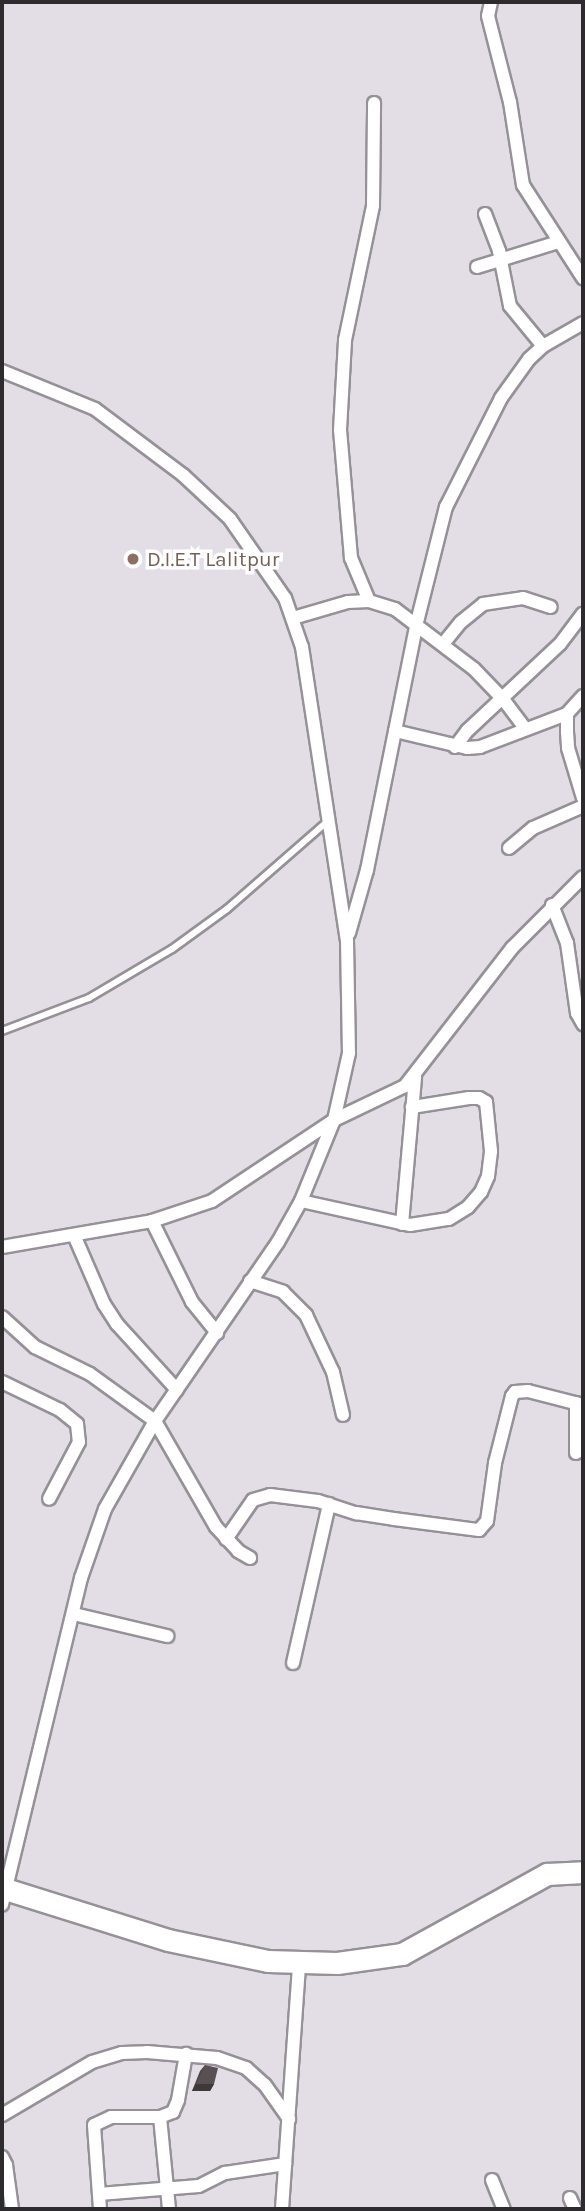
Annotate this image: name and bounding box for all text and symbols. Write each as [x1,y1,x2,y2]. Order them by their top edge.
place label: D.I.E.T Lalitpur [147,546,279,572]
marker: D.I.E.T Lalitpur [125,551,141,567]

